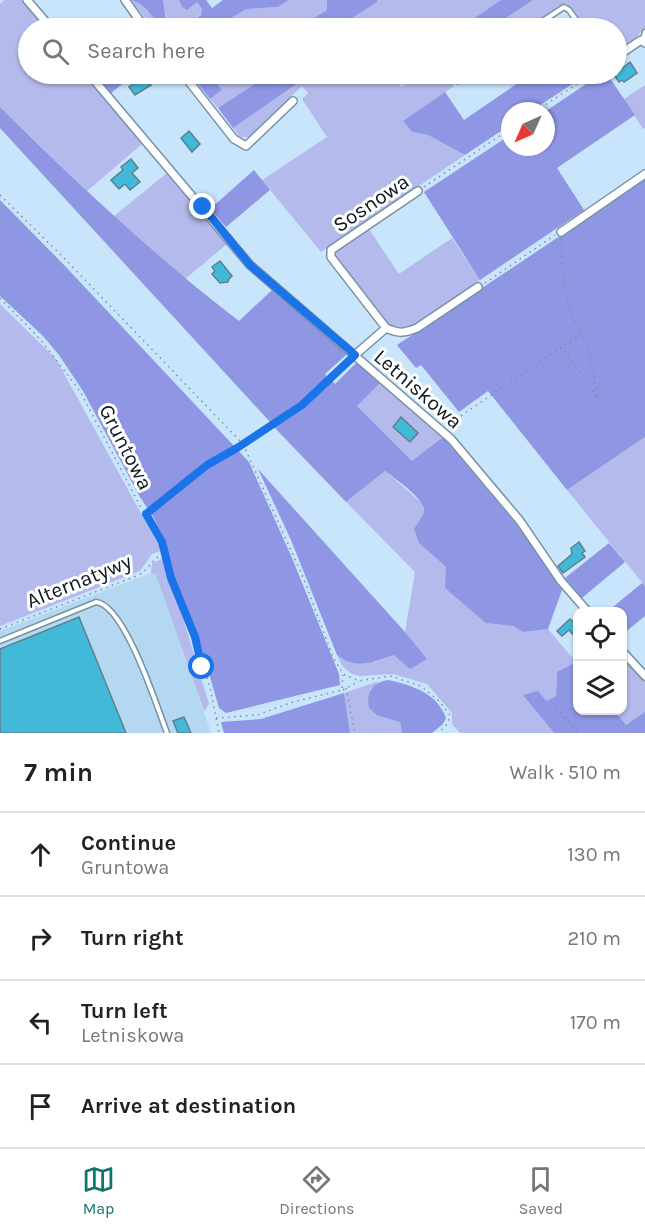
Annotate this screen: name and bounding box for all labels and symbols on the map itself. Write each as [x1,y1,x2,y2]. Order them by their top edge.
north arrow [501,102,555,156]
street label: Sosnowa [329,169,413,237]
route end [189,193,215,219]
street label: Letniskowa [369,344,467,434]
street label: Gruntowa [94,400,158,494]
street label: Alternatywy [23,549,135,613]
route start [188,653,214,679]

